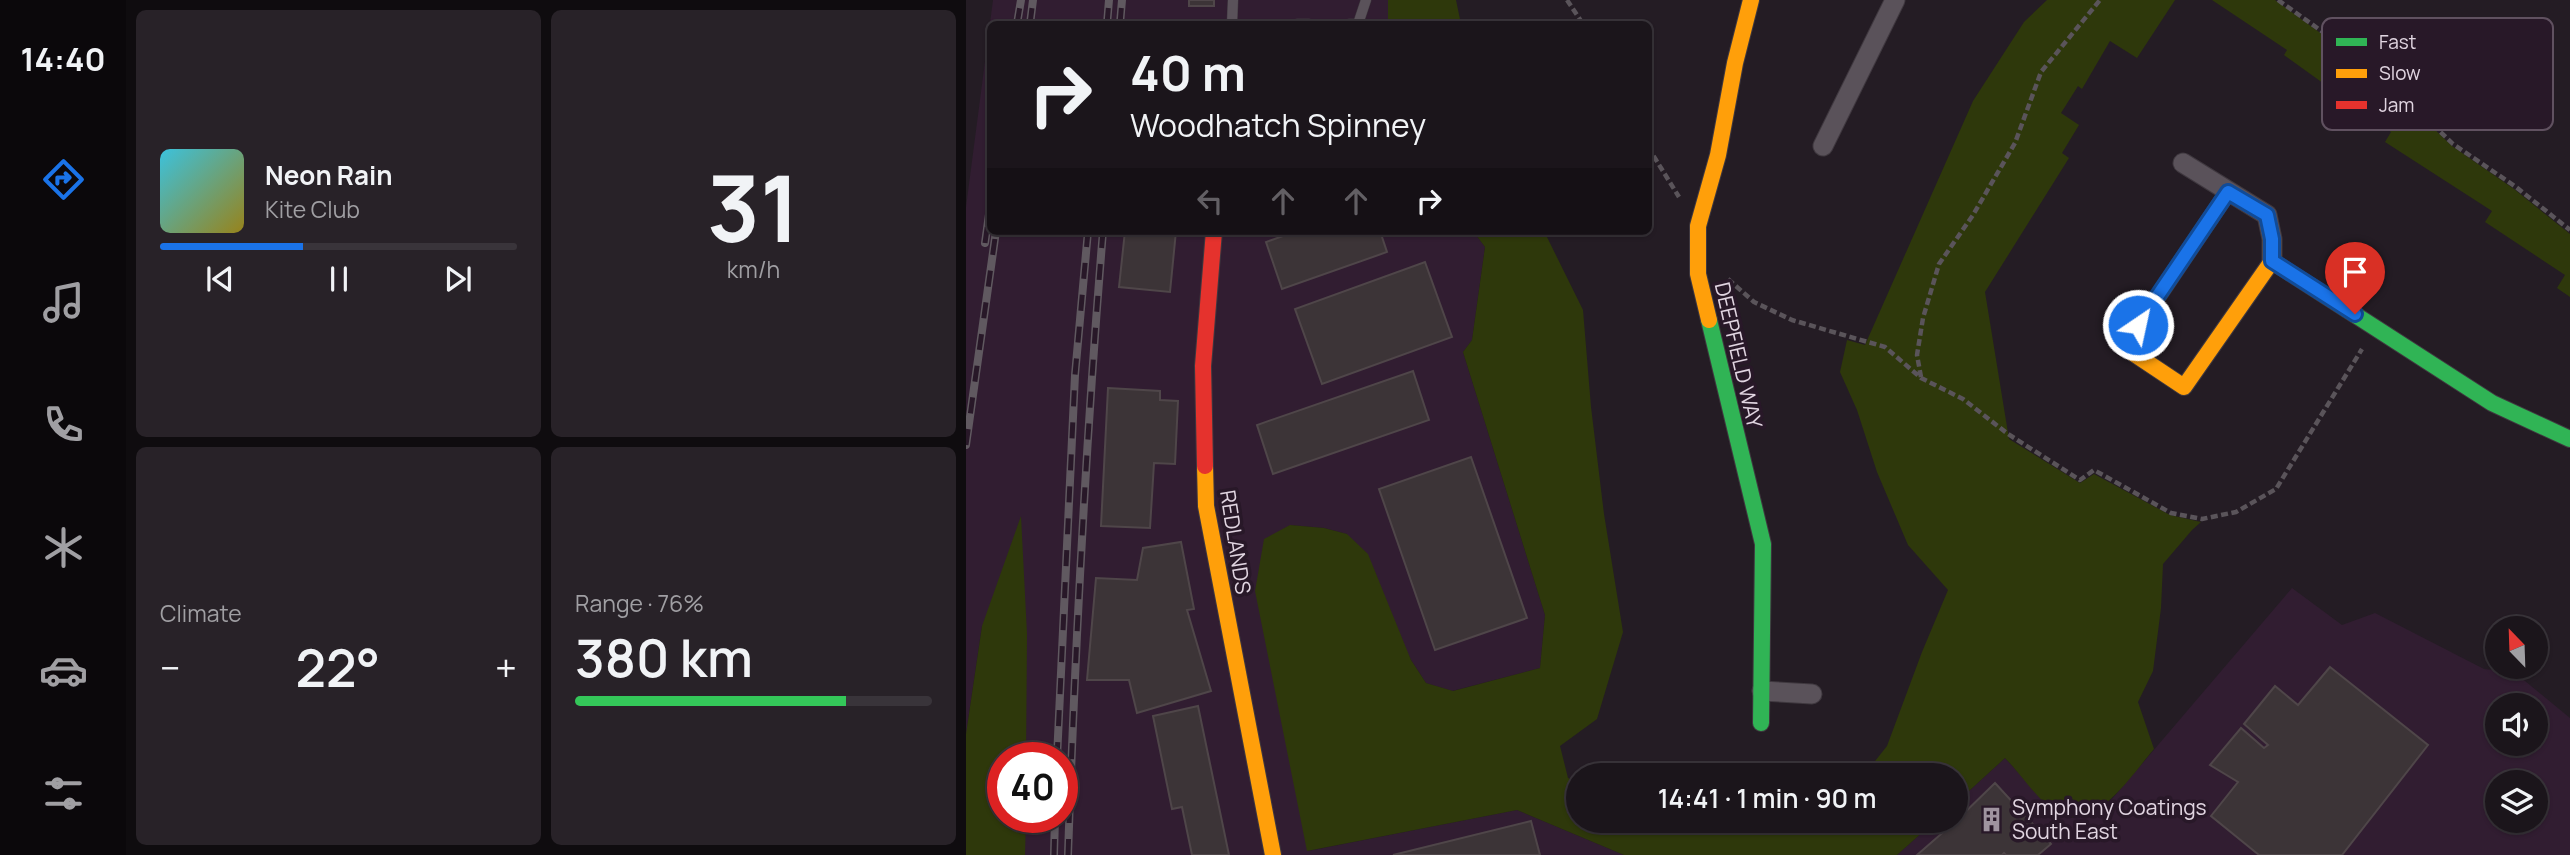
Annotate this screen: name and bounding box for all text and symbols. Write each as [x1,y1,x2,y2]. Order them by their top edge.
legend [2322,18,2553,130]
text: Fast [2379,29,2416,55]
text: 14:40 [21,37,105,81]
text: 40 m [1130,39,1246,106]
icon: right [1015,49,1106,140]
text: Slow [2379,60,2421,86]
text: Jam [2379,92,2414,118]
text: Woodhatch Spinney [1130,103,1426,147]
text: 31 [707,145,800,269]
icon: directions [39,155,88,204]
text: Neon Rain [265,157,393,193]
icon: left [1191,182,1229,220]
icon: ahead [1264,182,1302,220]
icon: ahead [1337,182,1375,220]
icon: right [1410,182,1448,220]
text: Kite Club [265,193,360,225]
pin [2325,242,2385,314]
text: km/h [727,253,780,285]
icon: arrive [2336,253,2374,291]
icon: previous [201,260,239,298]
icon: pause [320,260,358,298]
icon: next [439,260,477,298]
icon: music [39,278,88,327]
street label: DEEPFIELD WAY [1709,279,1769,431]
position arrow [2101,288,2175,362]
icon: phone [39,400,88,449]
street label: REDLANDS [1214,488,1258,596]
icon: climate [39,523,88,572]
text: Range · 76% [575,587,704,619]
text: Climate [160,597,242,629]
north arrow [2485,616,2548,679]
map controls [2485,616,2548,833]
text: 380 km [575,622,753,693]
text: 22° [296,632,380,703]
text: − [160,641,181,693]
text: + [495,641,517,693]
icon: car [39,646,88,695]
button: sound [2485,693,2548,756]
speed limit sign: 40 [987,742,1078,833]
icon: filters [39,769,88,818]
button: layers [2485,770,2548,833]
text: 14:41 · 1 min · 90 m [1658,780,1876,816]
place label: Symphony Coatings South East [2012,793,2207,845]
building icon: Symphony Coatings South East [1978,805,2006,833]

